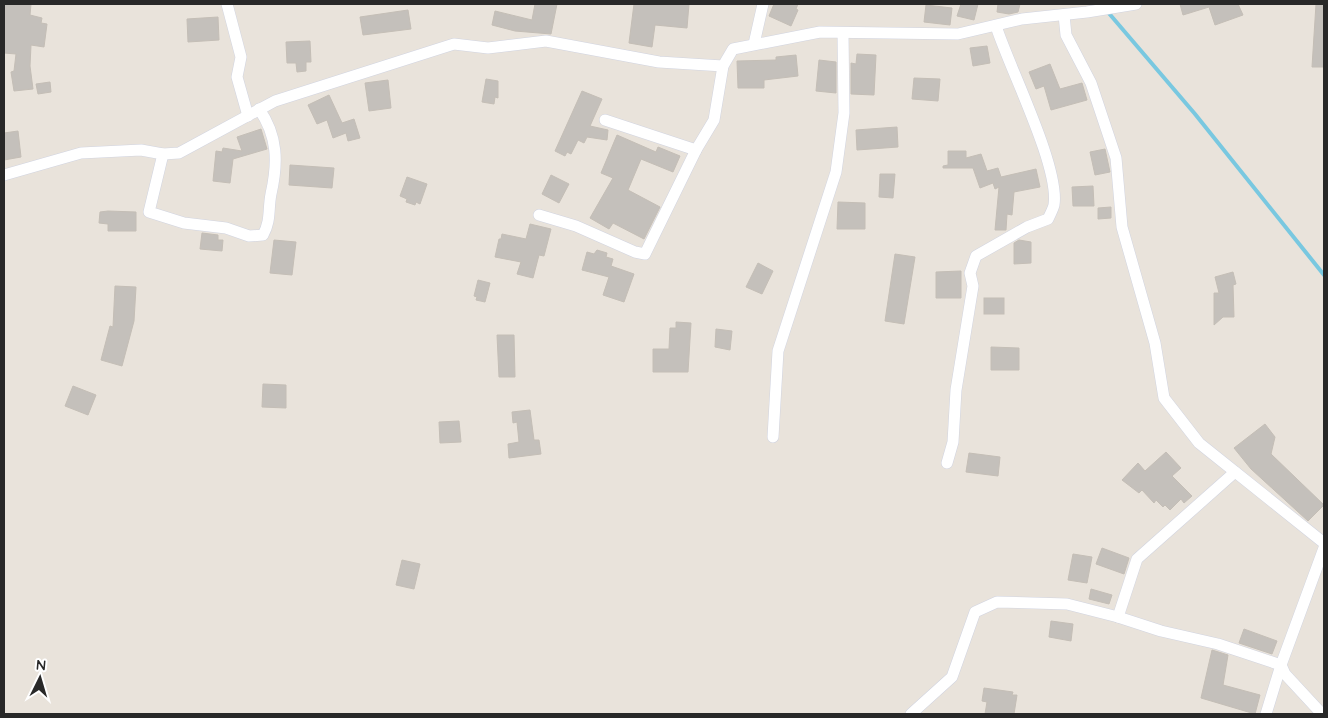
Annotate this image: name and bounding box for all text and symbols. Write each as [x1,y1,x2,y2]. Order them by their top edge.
north arrow [15,653,65,703]
text: N [35,656,47,674]

